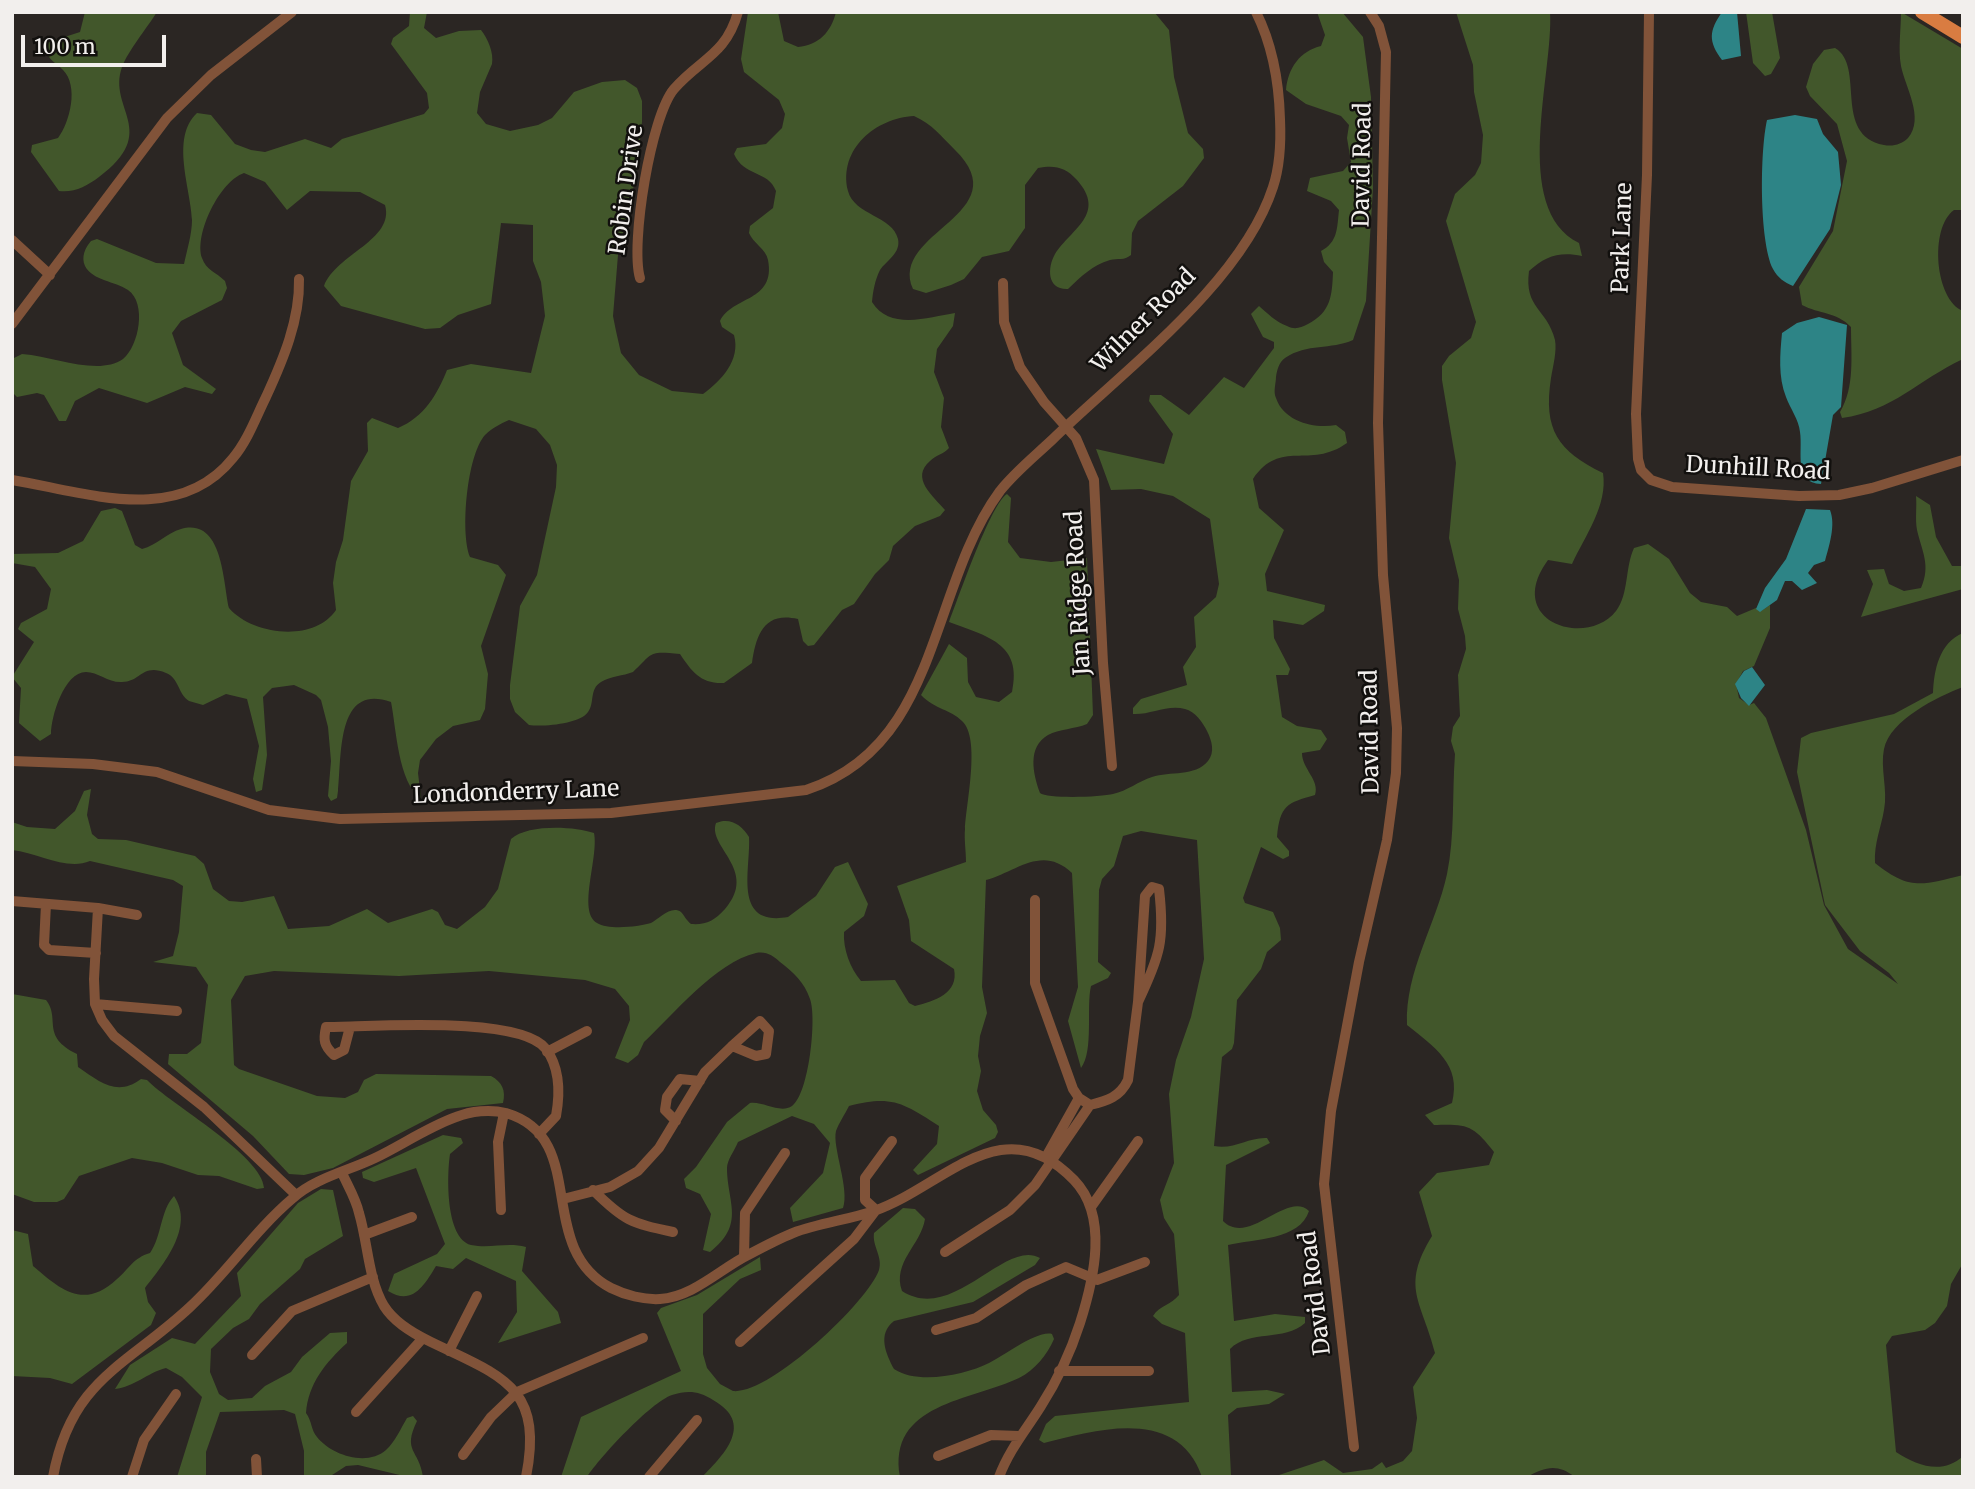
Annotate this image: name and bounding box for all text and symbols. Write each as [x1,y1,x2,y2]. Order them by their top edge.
scale bar [24,21,170,65]
text: 100 m [34,33,96,60]
street label: David Road [1348,102,1378,228]
street label: Robin Drive [604,123,650,257]
street label: Park Lane [1607,182,1639,294]
street label: Wilner Road [1086,263,1202,379]
street label: Dunhill Road [1685,451,1831,487]
street label: Jan Ridge Road [1061,510,1097,676]
street label: David Road [1356,669,1386,795]
street label: Londonderry Lane [412,776,620,810]
street label: David Road [1295,1229,1337,1357]

